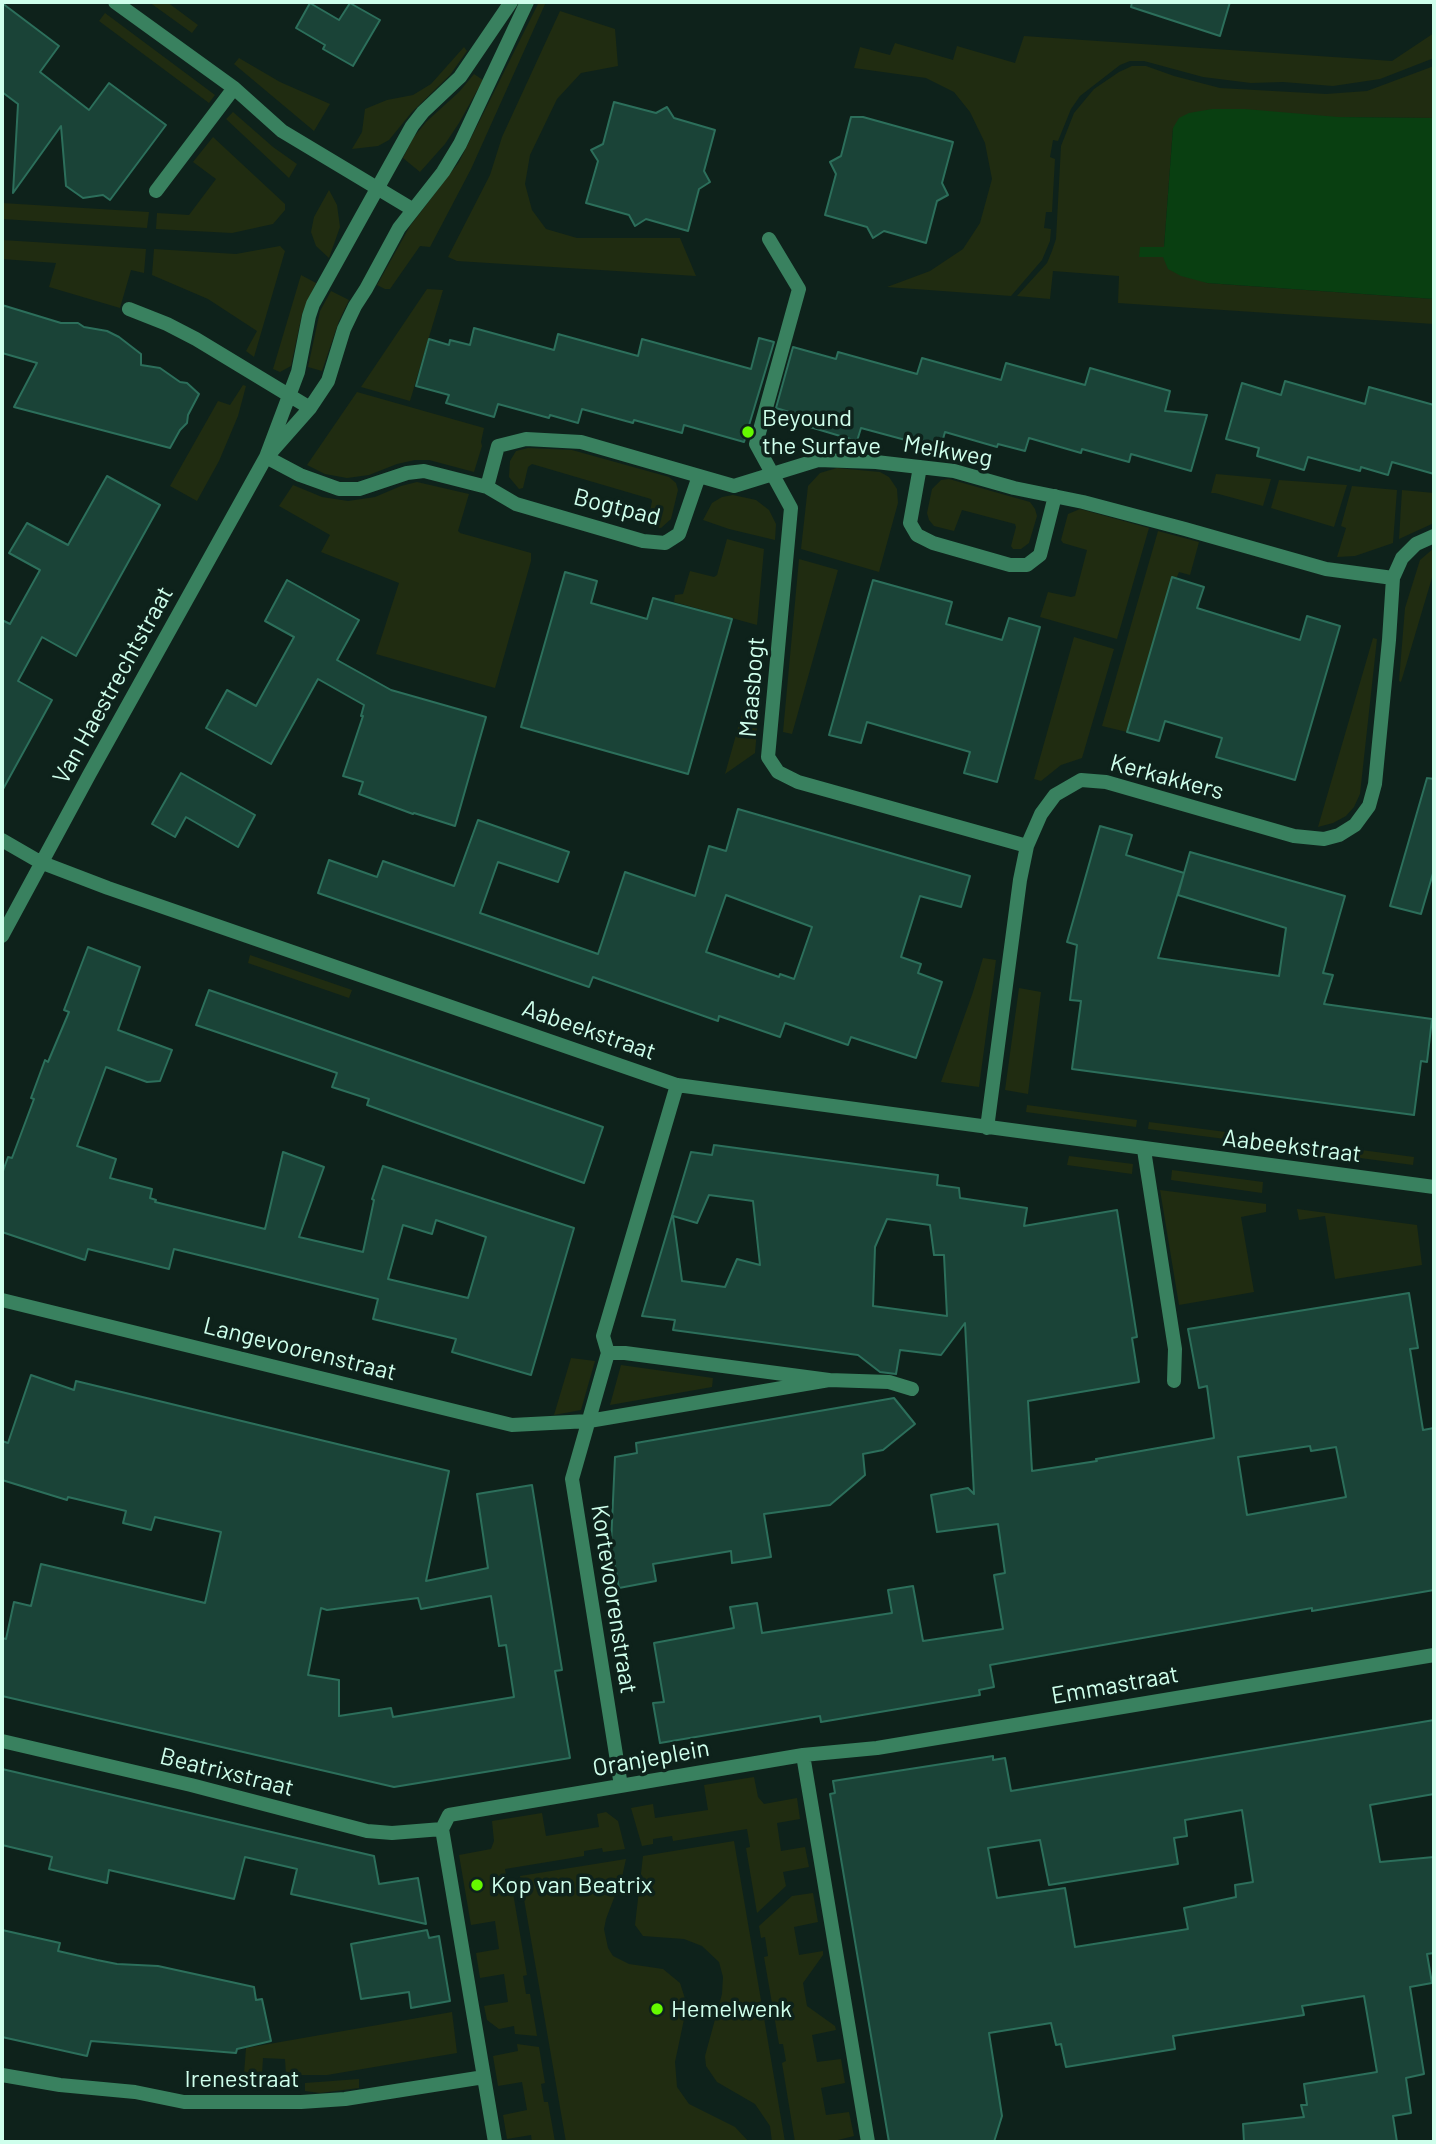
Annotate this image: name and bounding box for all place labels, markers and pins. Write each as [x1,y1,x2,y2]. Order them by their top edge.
place label: Beyound the Surfave [762,404,881,460]
marker: Beyound the Surfave [740,424,756,440]
place label: Kop van Beatrix [491,1871,652,1899]
marker: Kop van Beatrix [469,1877,485,1893]
place label: Hemelwenk [671,1995,792,2023]
marker: Hemelwenk [649,2001,665,2017]

